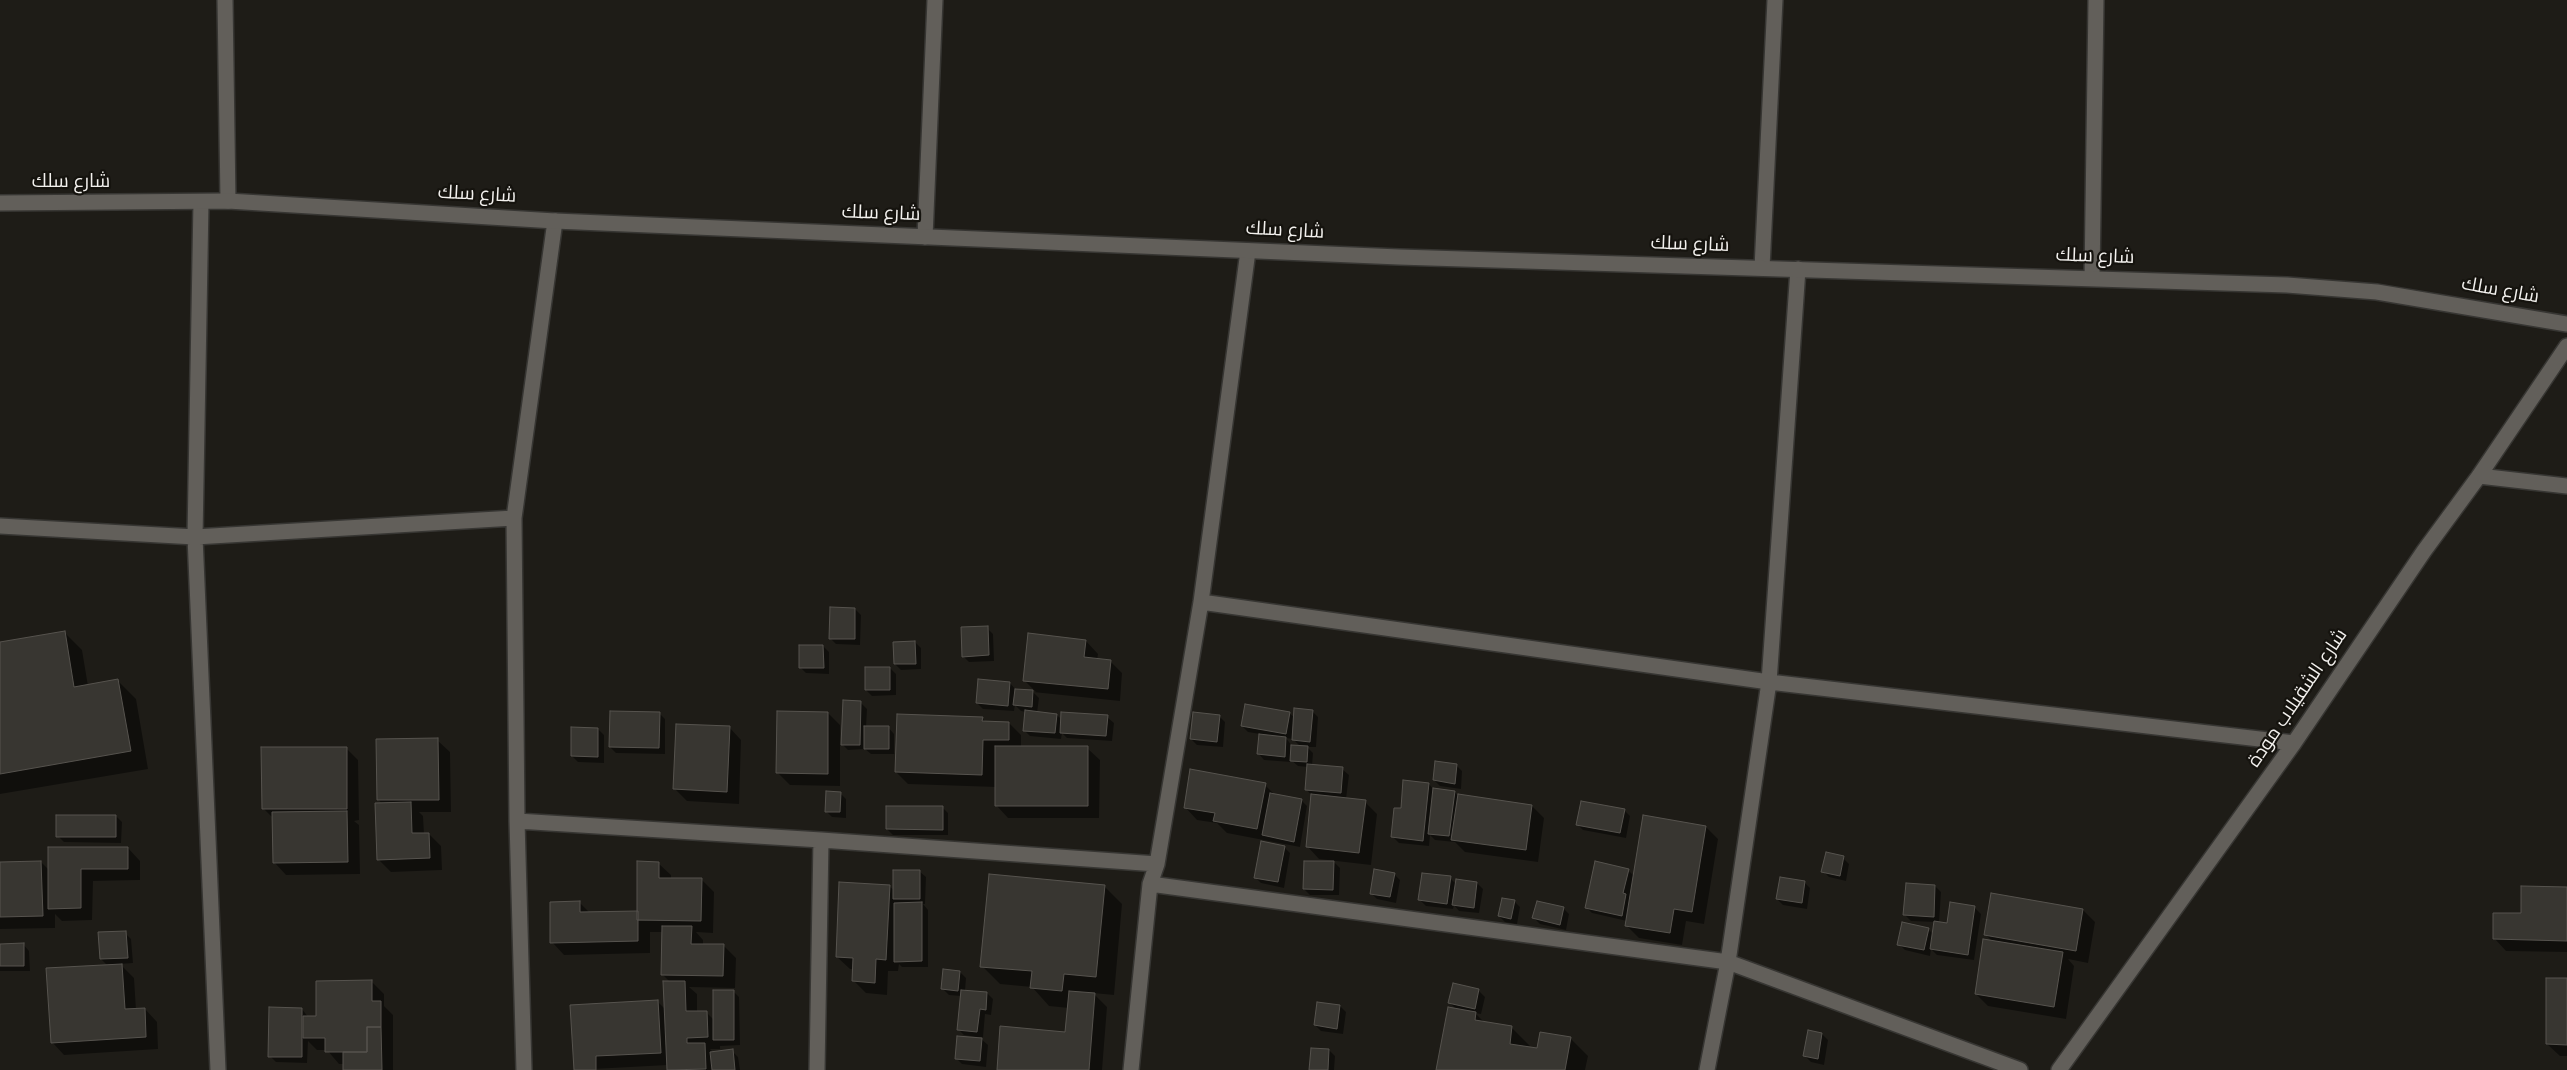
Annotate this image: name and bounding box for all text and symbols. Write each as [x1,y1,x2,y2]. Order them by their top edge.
street label: شارع سلك [32,172,110,194]
street label: شارع سلك [437,183,517,209]
street label: شارع سلك [841,202,921,228]
street label: شارع سلك [1245,219,1325,245]
street label: شارع سلك [1650,233,1730,259]
street label: شارع سلك [2055,245,2135,271]
street label: شارع سلك [2459,274,2541,310]
street label: شارع الشقيلاب مودة [2244,626,2354,772]

